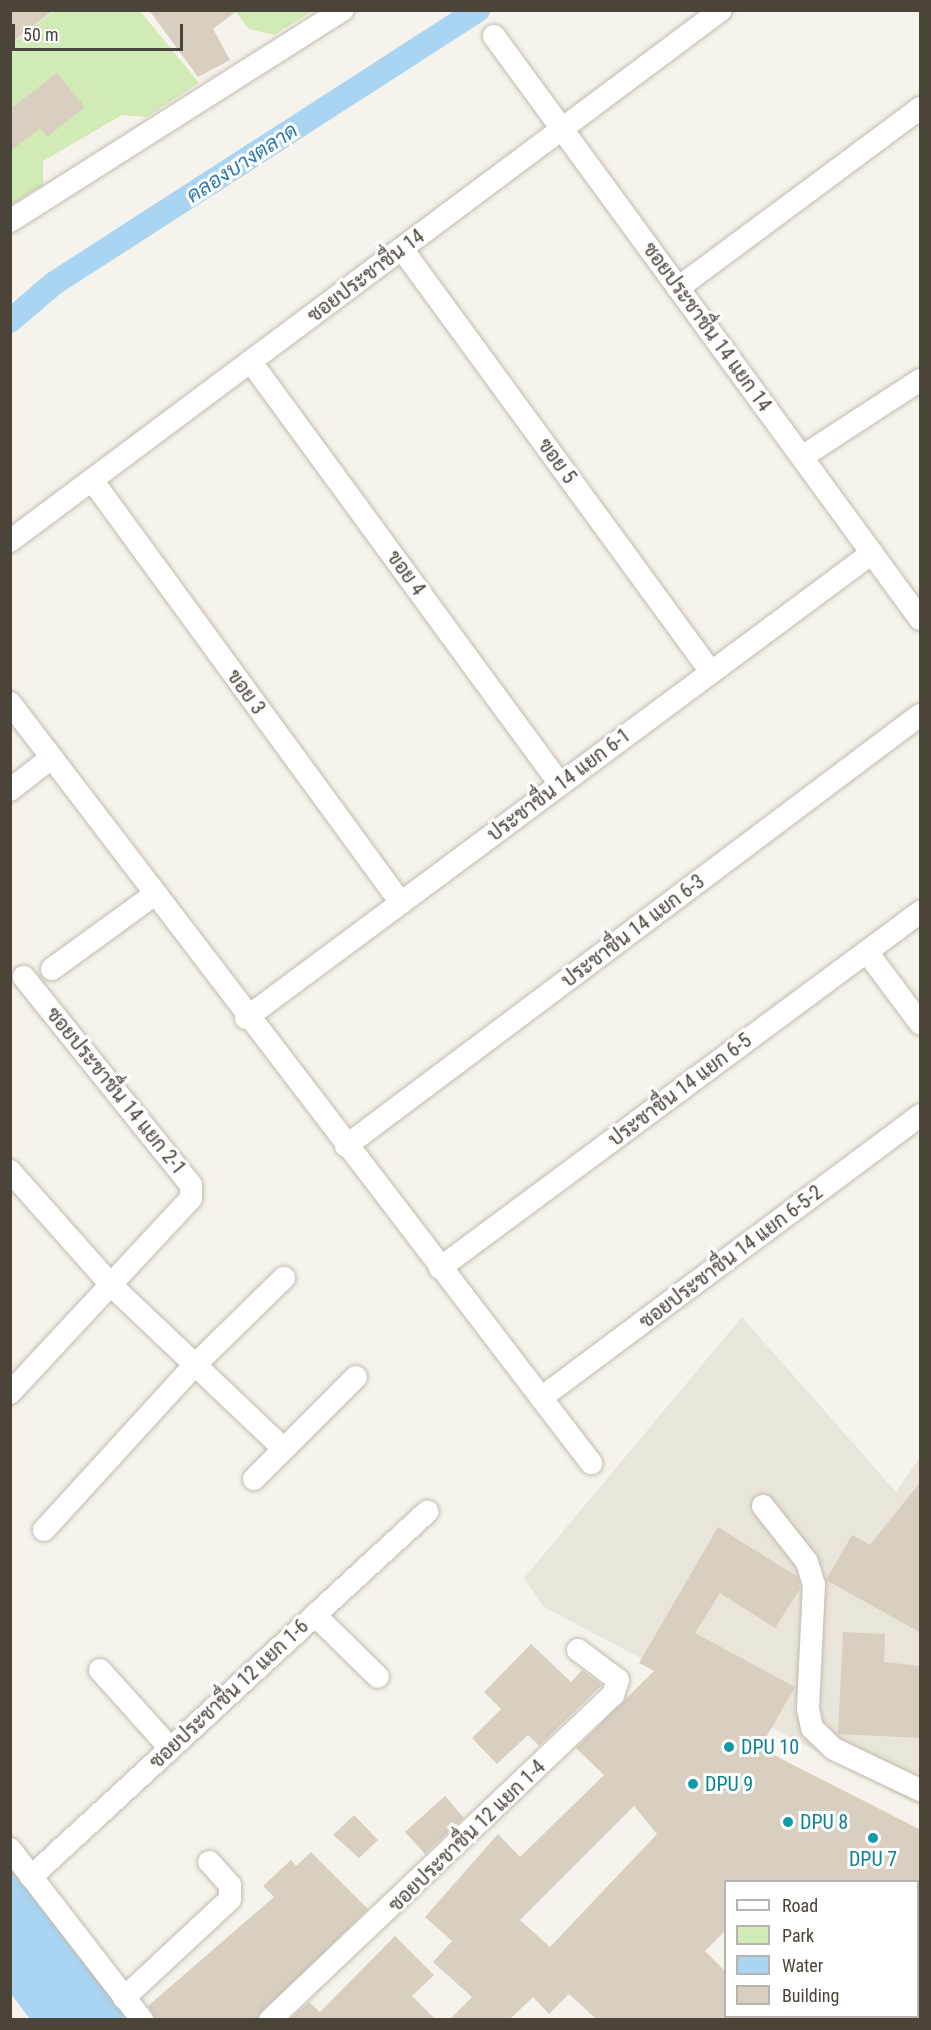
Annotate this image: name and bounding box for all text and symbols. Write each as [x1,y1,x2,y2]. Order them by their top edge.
scale bar [15,12,186,50]
text: 50 m [23,24,58,45]
water label: คลองบางตลาด [182,118,302,208]
street label: ซอยประชาชื่น 14 [303,224,429,328]
street label: ซอยประชาชื่น 14 แยก 14 [638,238,776,416]
street label: ฃอย 5 [533,434,581,488]
street label: ขอย 4 [382,546,430,600]
street label: ขอย 3 [222,665,270,719]
street label: ประชาชื่น 14 แยก 6-1 [483,723,635,847]
street label: ประชาชื่น 14 แยก 6-3 [557,869,709,993]
street label: ซอยประชาชื่น 14 แยก 2-1 [41,1002,191,1180]
street label: ประชาชื่น 14 แยก 6-5 [604,1028,756,1152]
street label: ซอยประชาชื่น 14 แยก 6-5-2 [635,1180,827,1334]
street label: ซอยประชาชื่น 12 แยก 1-6 [145,1614,313,1774]
place label: DPU 10 [741,1735,799,1759]
marker: DPU 10 [722,1740,736,1754]
street label: ซอยประชาชื่น 12 แยก 1-4 [384,1755,550,1917]
place label: DPU 9 [705,1772,753,1796]
marker: DPU 9 [686,1777,700,1791]
place label: DPU 8 [800,1810,848,1834]
marker: DPU 8 [781,1815,795,1829]
marker: DPU 7 [866,1831,880,1845]
place label: DPU 7 [849,1847,897,1871]
legend [724,1880,919,2018]
text: Road [782,1895,818,1916]
text: Park [782,1925,814,1946]
text: Water [782,1955,823,1976]
text: Building [782,1985,839,2006]

